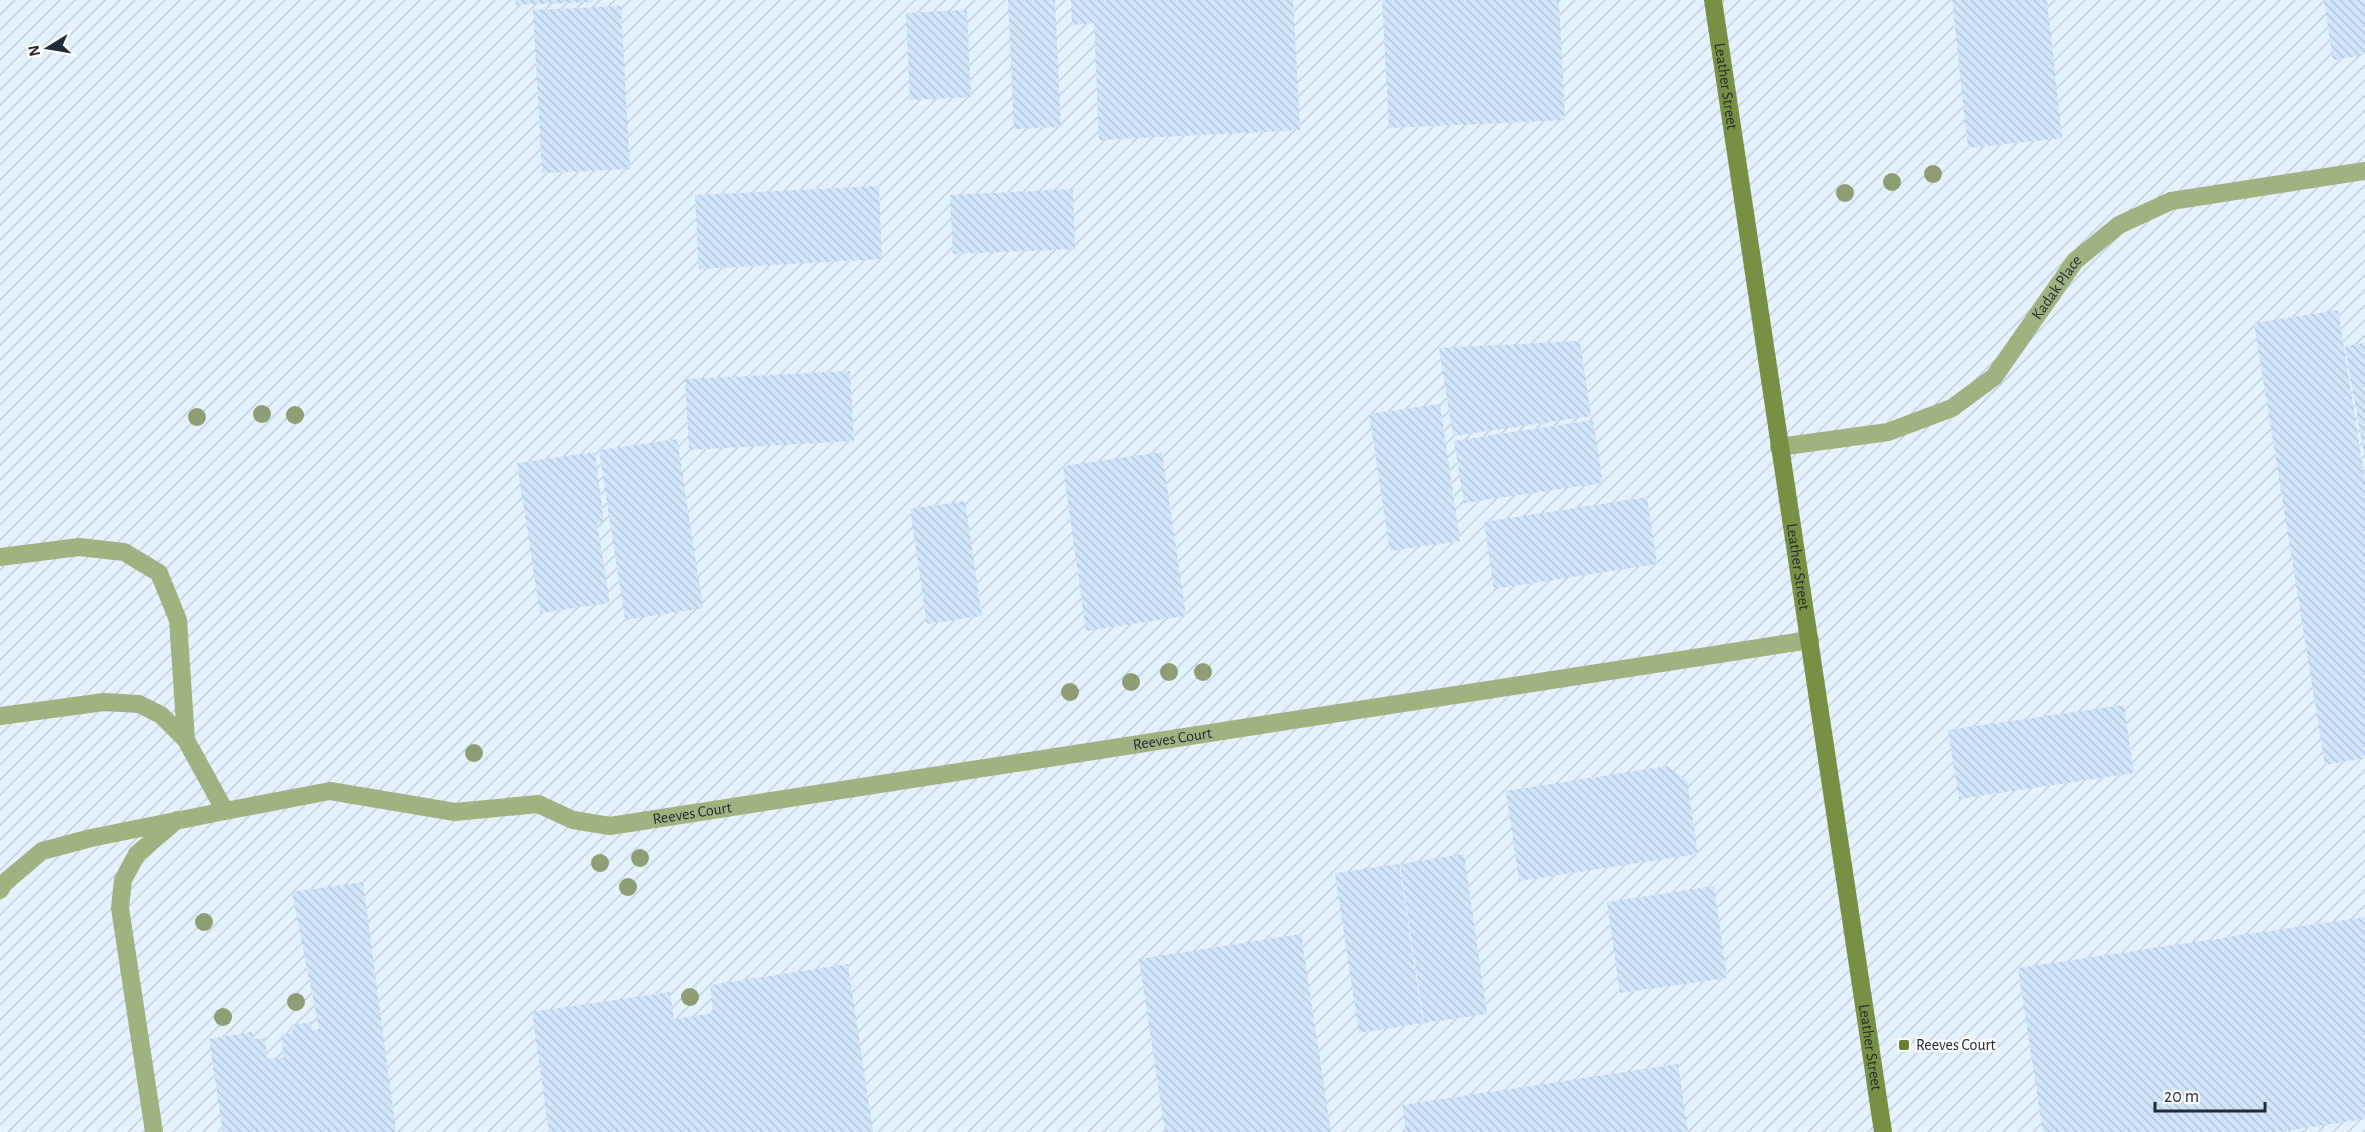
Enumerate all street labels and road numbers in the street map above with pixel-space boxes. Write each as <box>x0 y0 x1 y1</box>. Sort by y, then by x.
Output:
street label: Leather Street <box>1712 42 1740 131</box>
street label: Kadak Place <box>2029 251 2084 323</box>
street label: Leather Street <box>1784 522 1813 611</box>
street label: Reeves Court <box>1132 725 1213 753</box>
street label: Reeves Court <box>651 799 733 827</box>
street label: Leather Street <box>1856 1003 1885 1092</box>

